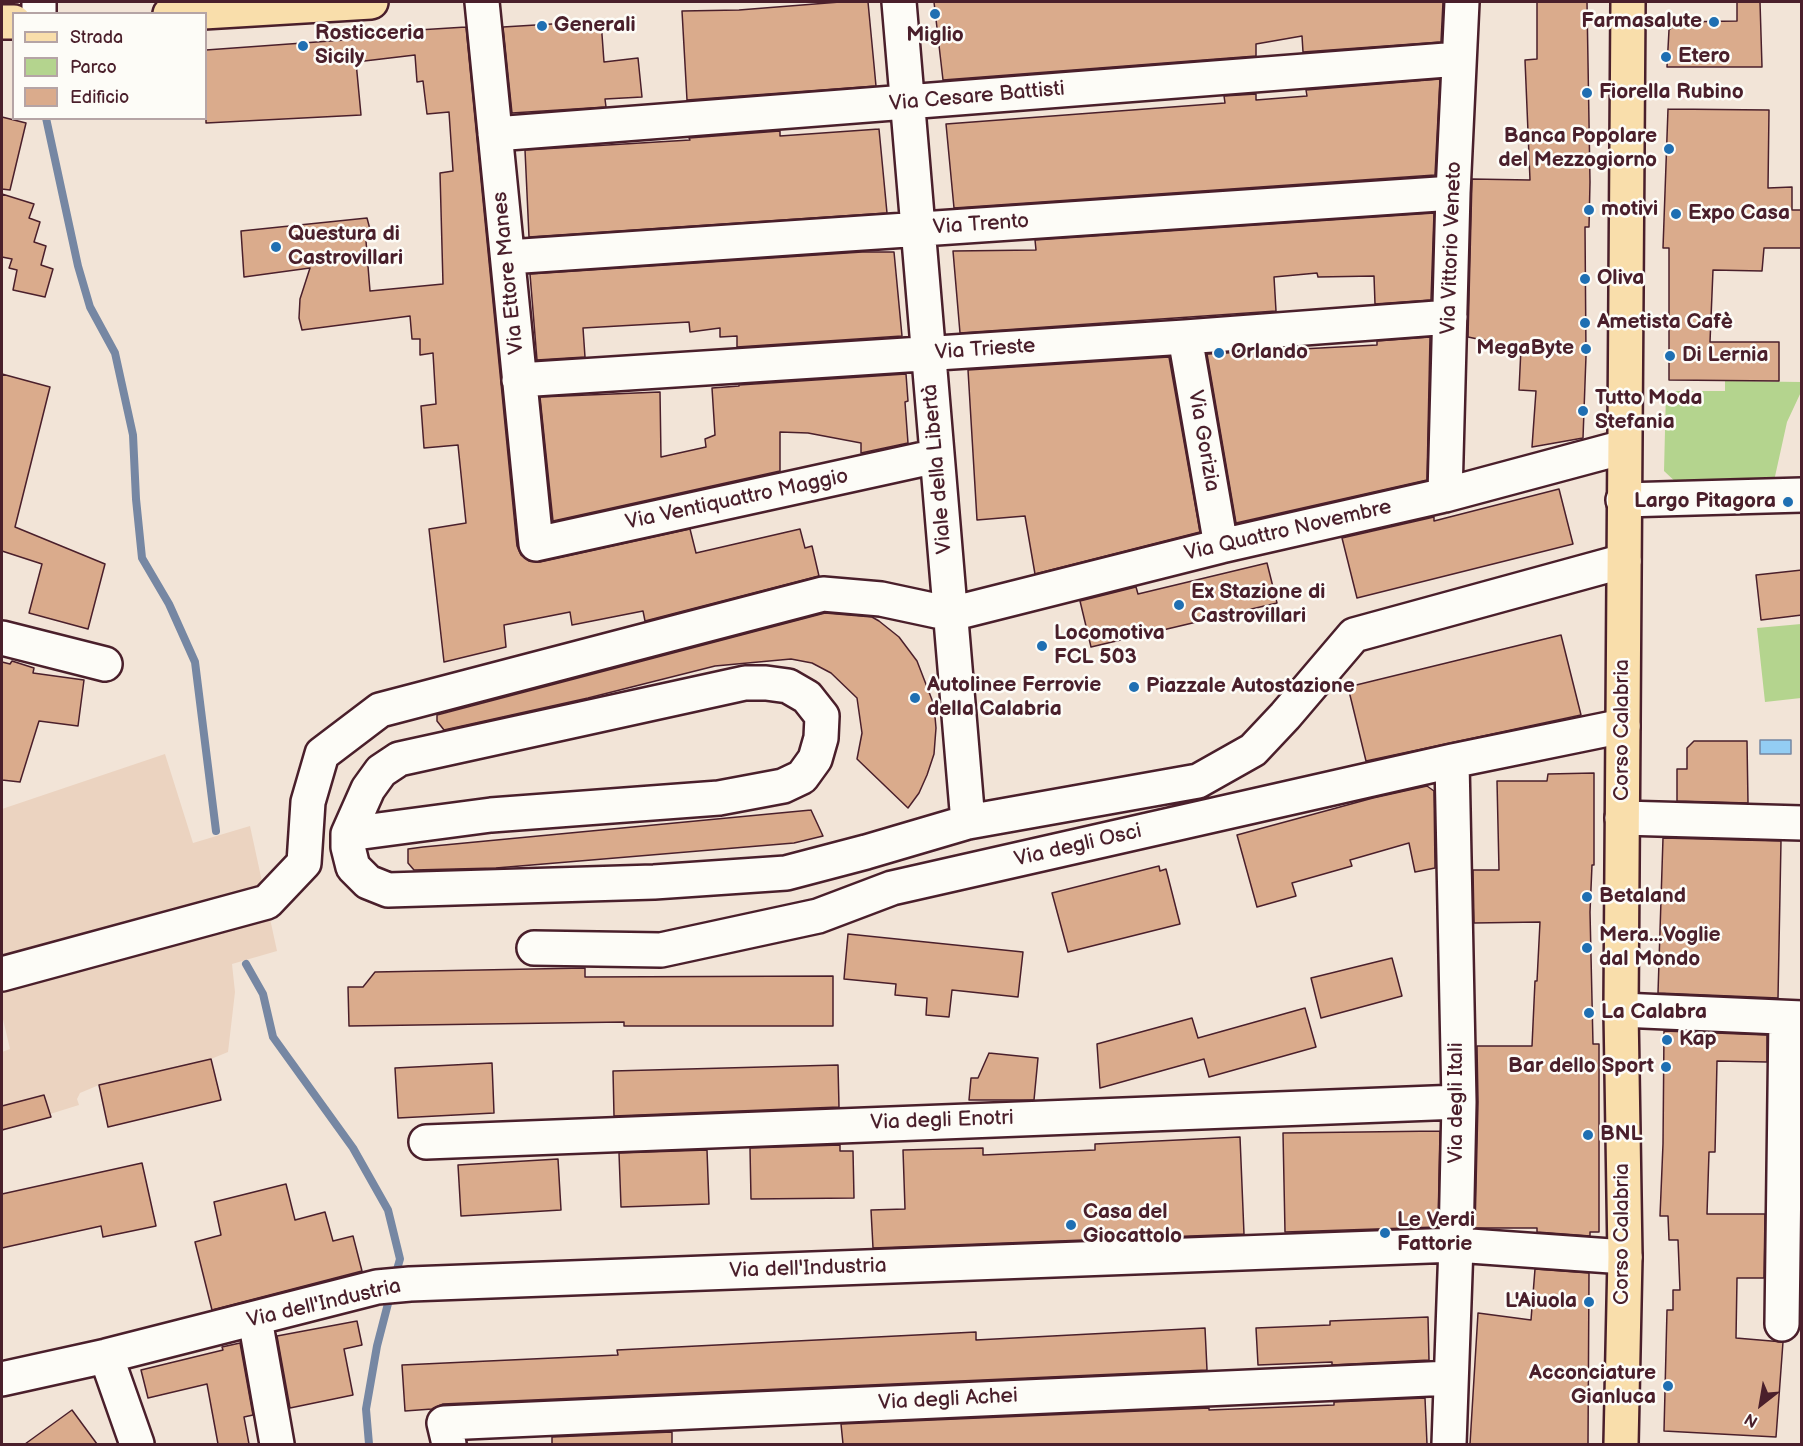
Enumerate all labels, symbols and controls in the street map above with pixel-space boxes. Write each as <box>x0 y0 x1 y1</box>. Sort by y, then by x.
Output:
marker: Miglio <box>928 7 942 21</box>
place label: Farmasalute <box>1581 9 1702 35</box>
legend <box>12 12 207 120</box>
place label: Generali <box>554 13 636 39</box>
marker: Farmasalute <box>1707 15 1721 29</box>
marker: Generali <box>535 19 549 33</box>
place label: Rosticceria Sicily <box>315 21 424 71</box>
place label: Miglio <box>906 23 964 49</box>
text: Strada <box>70 27 123 48</box>
marker: Rosticceria Sicily <box>296 39 310 53</box>
place label: Etero <box>1678 44 1730 70</box>
marker: Etero <box>1659 50 1673 64</box>
text: Parco <box>70 57 117 78</box>
street label: Via Cesare Battisti <box>888 77 1066 117</box>
place label: Fiorella Rubino <box>1599 80 1744 106</box>
marker: Fiorella Rubino <box>1580 86 1594 100</box>
text: Edificio <box>70 87 129 108</box>
place label: Banca Popolare del Mezzogiorno <box>1498 124 1657 174</box>
marker: Banca Popolare del Mezzogiorno <box>1662 142 1676 156</box>
street label: Via Vittorio Veneto <box>1436 161 1468 335</box>
street label: Via Ettore Manes <box>488 190 530 356</box>
place label: motivi <box>1601 197 1658 223</box>
place label: Expo Casa <box>1688 201 1790 227</box>
marker: motivi <box>1582 203 1596 217</box>
marker: Expo Casa <box>1669 207 1683 221</box>
street label: Via Trento <box>932 209 1030 241</box>
place label: Questura di Castrovillari <box>288 222 403 272</box>
marker: Questura di Castrovillari <box>269 240 283 254</box>
place label: Oliva <box>1597 266 1644 292</box>
marker: Oliva <box>1578 272 1592 286</box>
place label: Ametista Cafè <box>1597 310 1733 336</box>
marker: Ametista Cafè <box>1578 316 1592 330</box>
street label: Via Trieste <box>934 334 1036 366</box>
place label: MegaByte <box>1476 336 1574 362</box>
place label: Orlando <box>1231 340 1308 366</box>
marker: MegaByte <box>1579 342 1593 356</box>
place label: Di Lernia <box>1682 343 1769 369</box>
marker: Orlando <box>1212 346 1226 360</box>
marker: Di Lernia <box>1663 349 1677 363</box>
street label: Viale della Libertà <box>918 383 958 555</box>
place label: Tutto Moda Stefania <box>1595 386 1702 436</box>
street label: Via Gorizia <box>1182 388 1224 494</box>
marker: Tutto Moda Stefania <box>1576 404 1590 418</box>
street label: Via Ventiquattro Maggio <box>623 464 851 536</box>
place label: Largo Pitagora <box>1634 489 1776 515</box>
street label: Via Quattro Novembre <box>1182 495 1394 567</box>
marker: Largo Pitagora <box>1781 495 1795 509</box>
place label: Ex Stazione di Castrovillari <box>1191 580 1325 630</box>
marker: Ex Stazione di Castrovillari <box>1172 598 1186 612</box>
place label: Locomotiva FCL 503 <box>1054 621 1165 671</box>
marker: Locomotiva FCL 503 <box>1035 639 1049 653</box>
street label: Corso Calabria <box>1610 659 1636 801</box>
place label: Autolinee Ferrovie della Calabria <box>927 673 1101 723</box>
place label: Piazzale Autostazione <box>1146 674 1355 700</box>
marker: Piazzale Autostazione <box>1127 680 1141 694</box>
marker: Autolinee Ferrovie della Calabria <box>908 691 922 705</box>
street label: Via degli Osci <box>1012 819 1144 873</box>
place label: Betaland <box>1599 884 1686 910</box>
marker: Betaland <box>1580 890 1594 904</box>
place label: Mera...Voglie dal Mondo <box>1599 923 1721 973</box>
marker: Mera...Voglie dal Mondo <box>1580 941 1594 955</box>
place label: La Calabra <box>1601 1000 1707 1026</box>
marker: La Calabra <box>1582 1006 1596 1020</box>
place label: Kap <box>1679 1027 1717 1053</box>
marker: Kap <box>1660 1033 1674 1047</box>
street label: Via degli Itali <box>1444 1042 1470 1164</box>
place label: Bar dello Sport <box>1508 1054 1654 1080</box>
marker: Bar dello Sport <box>1659 1060 1673 1074</box>
street label: Via degli Enotri <box>870 1106 1014 1136</box>
place label: BNL <box>1600 1122 1643 1148</box>
marker: BNL <box>1581 1128 1595 1142</box>
street label: Corso Calabria <box>1610 1163 1636 1305</box>
place label: Casa del Giocattolo <box>1083 1200 1182 1250</box>
place label: Le Verdi Fattorie <box>1397 1208 1475 1258</box>
marker: Casa del Giocattolo <box>1064 1218 1078 1232</box>
marker: Le Verdi Fattorie <box>1378 1226 1392 1240</box>
street label: Via dell'Industria <box>729 1254 887 1284</box>
street label: Via dell'Industria <box>245 1274 403 1334</box>
place label: L'Aiuola <box>1505 1289 1577 1315</box>
marker: L'Aiuola <box>1582 1295 1596 1309</box>
place label: Acconciature Gianluca <box>1529 1361 1656 1411</box>
north arrow <box>1731 1374 1791 1434</box>
marker: Acconciature Gianluca <box>1661 1379 1675 1393</box>
street label: Via degli Achei <box>877 1384 1019 1416</box>
text: N <box>1741 1409 1762 1431</box>

